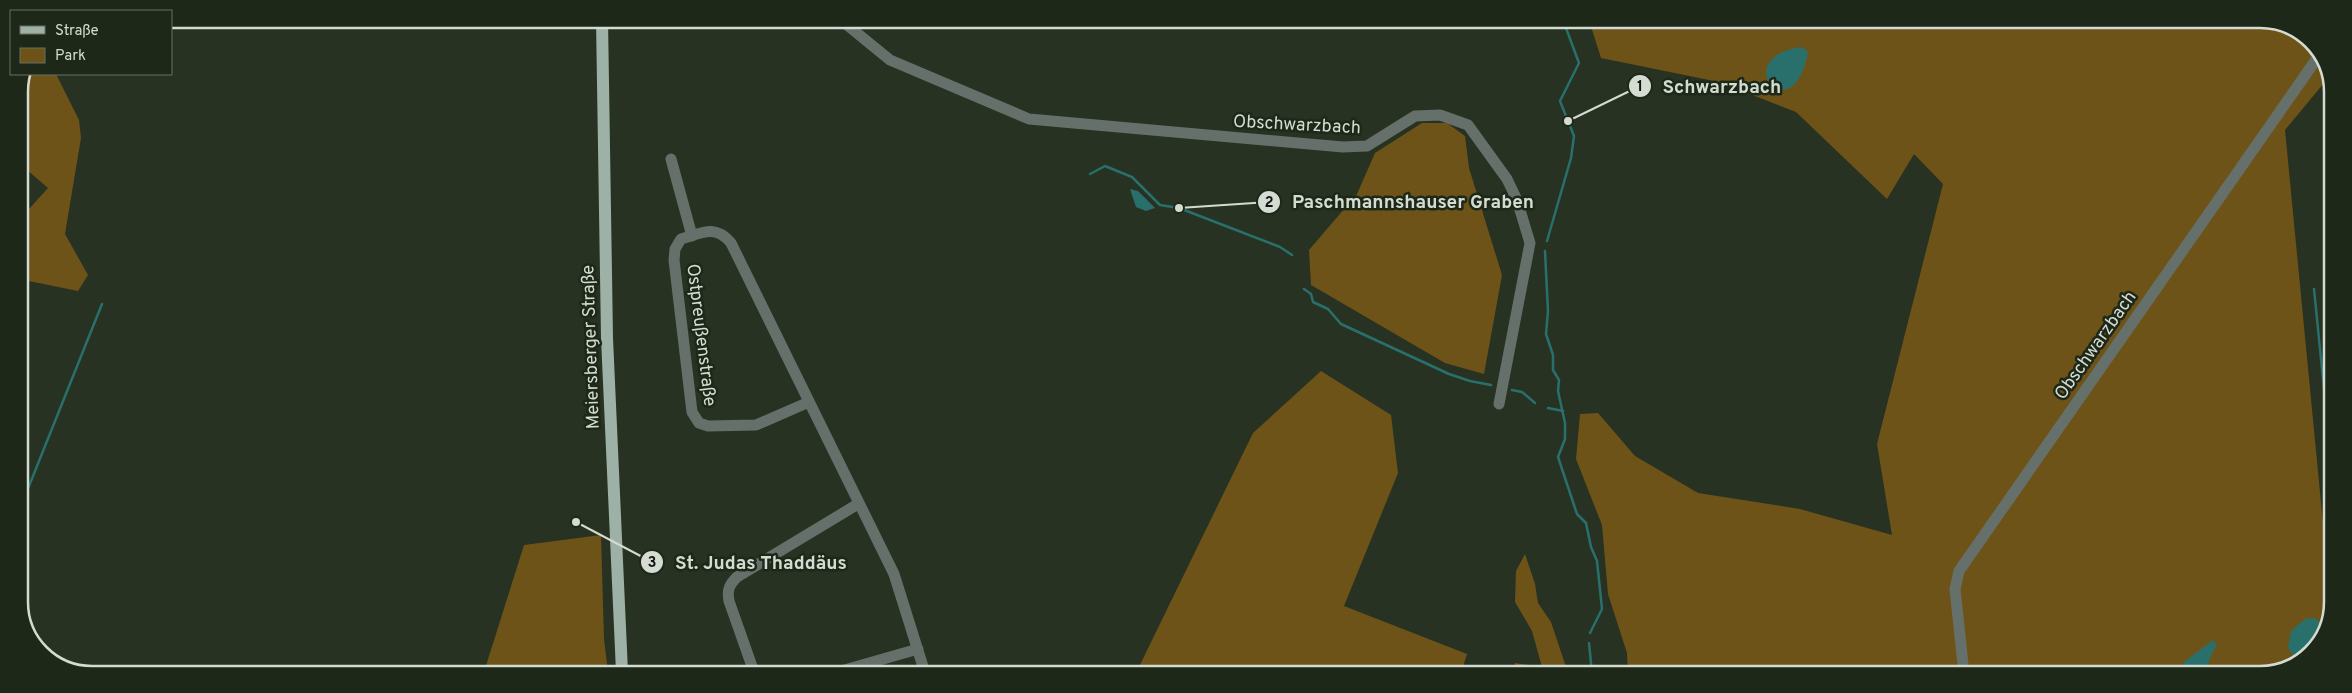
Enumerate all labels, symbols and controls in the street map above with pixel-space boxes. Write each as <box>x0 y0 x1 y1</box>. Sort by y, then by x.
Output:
legend <box>10 10 172 75</box>
text: Straße <box>55 22 99 41</box>
text: Park <box>55 47 86 66</box>
callout: Schwarzbach <box>1628 69 1792 103</box>
text: Schwarzbach <box>1663 76 1781 100</box>
text: 1 <box>1637 78 1643 97</box>
street label: Obschwarzbach <box>1232 111 1361 140</box>
callout: Paschmannshauser Graben <box>1257 185 1544 219</box>
text: Paschmannshauser Graben <box>1292 191 1534 215</box>
text: 2 <box>1264 194 1274 213</box>
street label: Ostpreußenstraße <box>680 263 721 408</box>
street label: Meiersberger Straße <box>577 264 606 429</box>
street label: Obschwarzbach <box>2050 287 2142 405</box>
callout: St. Judas Thaddäus <box>640 545 857 579</box>
text: St. Judas Thaddäus <box>675 552 847 576</box>
text: 3 <box>648 554 657 573</box>

